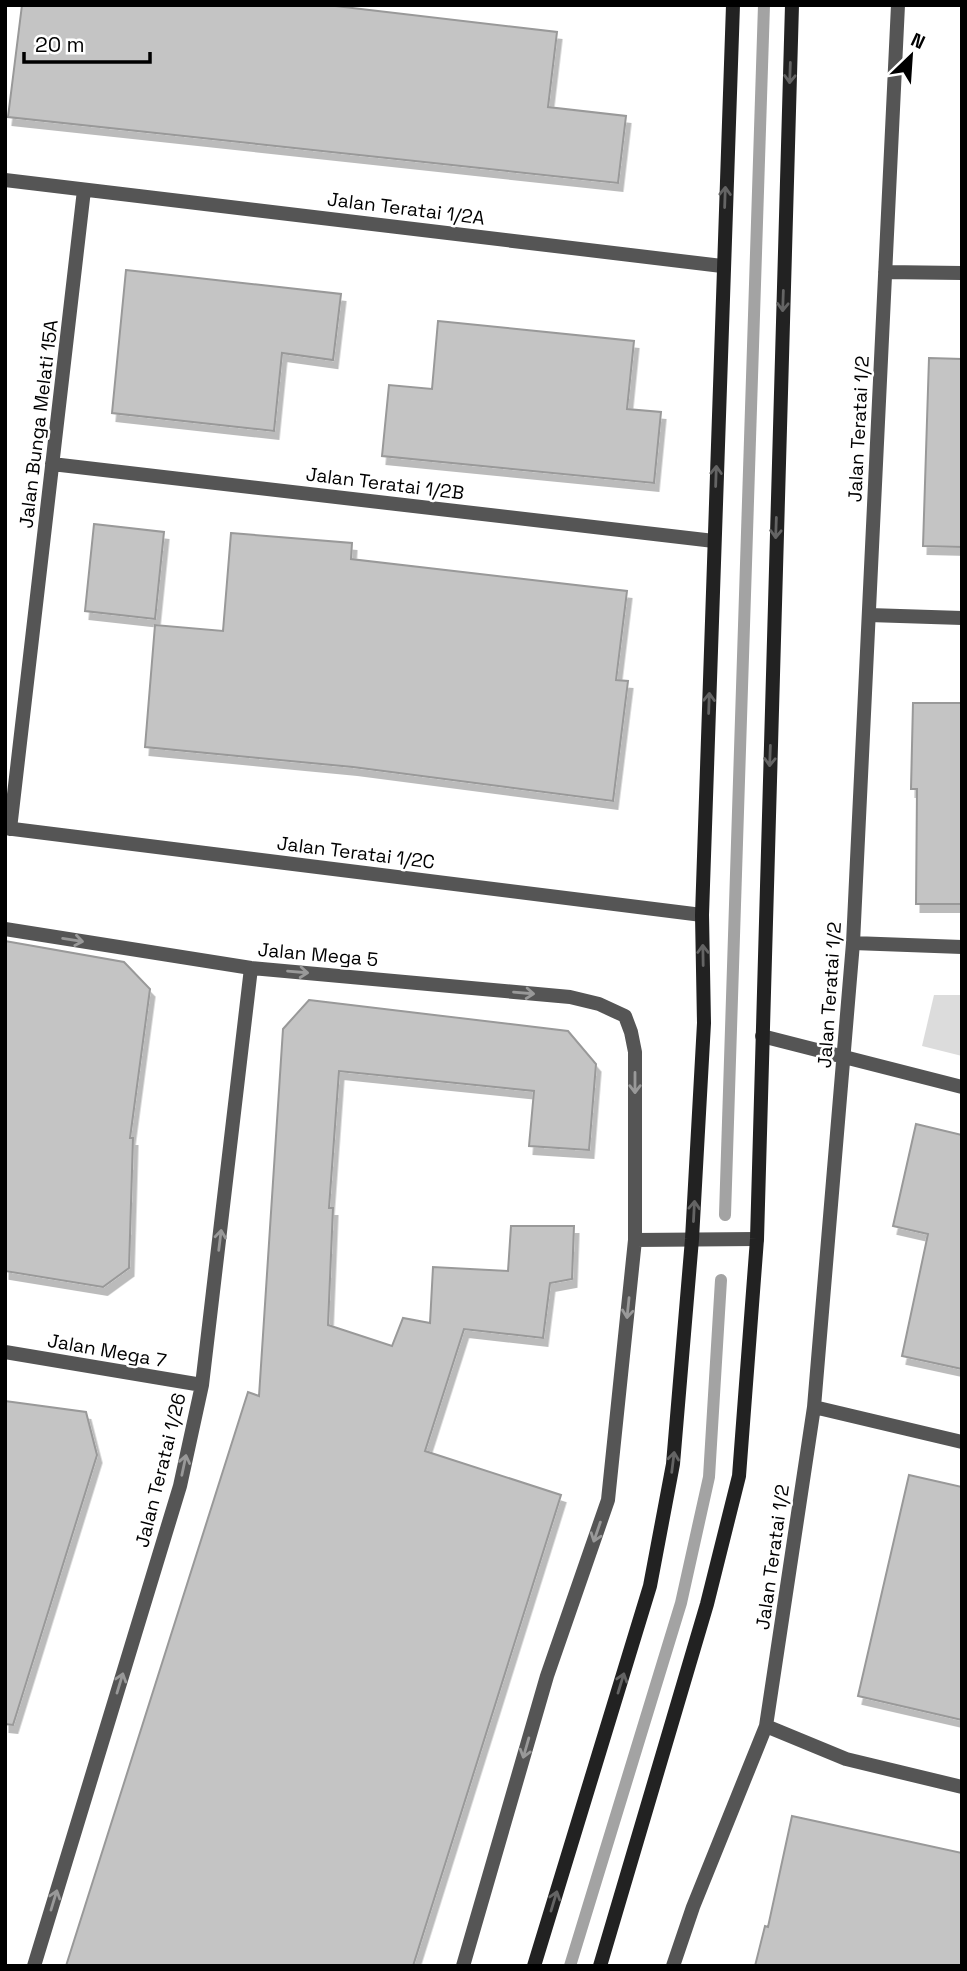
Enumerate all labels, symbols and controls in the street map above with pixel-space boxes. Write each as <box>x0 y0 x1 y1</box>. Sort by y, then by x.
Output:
scale bar <box>24 21 150 65</box>
north arrow <box>876 21 946 91</box>
text: N <box>907 27 929 55</box>
text: 20 m <box>35 31 85 58</box>
one-way arrow <box>783 62 796 85</box>
street label: Jalan Teratai 1/2A <box>326 186 486 231</box>
one-way arrow <box>719 186 732 209</box>
one-way arrow <box>776 289 790 312</box>
street label: Jalan Bunga Melati 15A <box>13 318 64 530</box>
street label: Jalan Teratai 1/2 <box>842 355 875 503</box>
street label: Jalan Teratai 1/2B <box>304 461 465 506</box>
one-way arrow <box>709 465 723 488</box>
one-way arrow <box>770 517 783 540</box>
one-way arrow <box>702 692 715 715</box>
one-way arrow <box>763 744 776 767</box>
street label: Jalan Teratai 1/2C <box>276 830 436 875</box>
street label: Jalan Teratai 1/2 <box>812 921 847 1069</box>
one-way arrow <box>61 934 84 947</box>
street label: Jalan Mega 5 <box>257 937 379 972</box>
one-way arrow <box>696 944 709 967</box>
one-way arrow <box>286 966 309 979</box>
one-way arrow <box>513 987 535 1000</box>
one-way arrow <box>628 1071 642 1094</box>
one-way arrow <box>687 1200 700 1223</box>
one-way arrow <box>213 1229 226 1252</box>
one-way arrow <box>621 1296 634 1319</box>
street label: Jalan Mega 7 <box>46 1328 169 1373</box>
street label: Jalan Teratai 1/26 <box>129 1390 192 1550</box>
one-way arrow <box>666 1451 679 1474</box>
one-way arrow <box>178 1454 192 1477</box>
street label: Jalan Teratai 1/2 <box>750 1483 795 1631</box>
one-way arrow <box>590 1521 602 1543</box>
one-way arrow <box>114 1672 127 1694</box>
one-way arrow <box>615 1672 628 1694</box>
one-way arrow <box>519 1737 532 1759</box>
one-way arrow <box>48 1890 61 1912</box>
one-way arrow <box>549 1890 562 1912</box>

